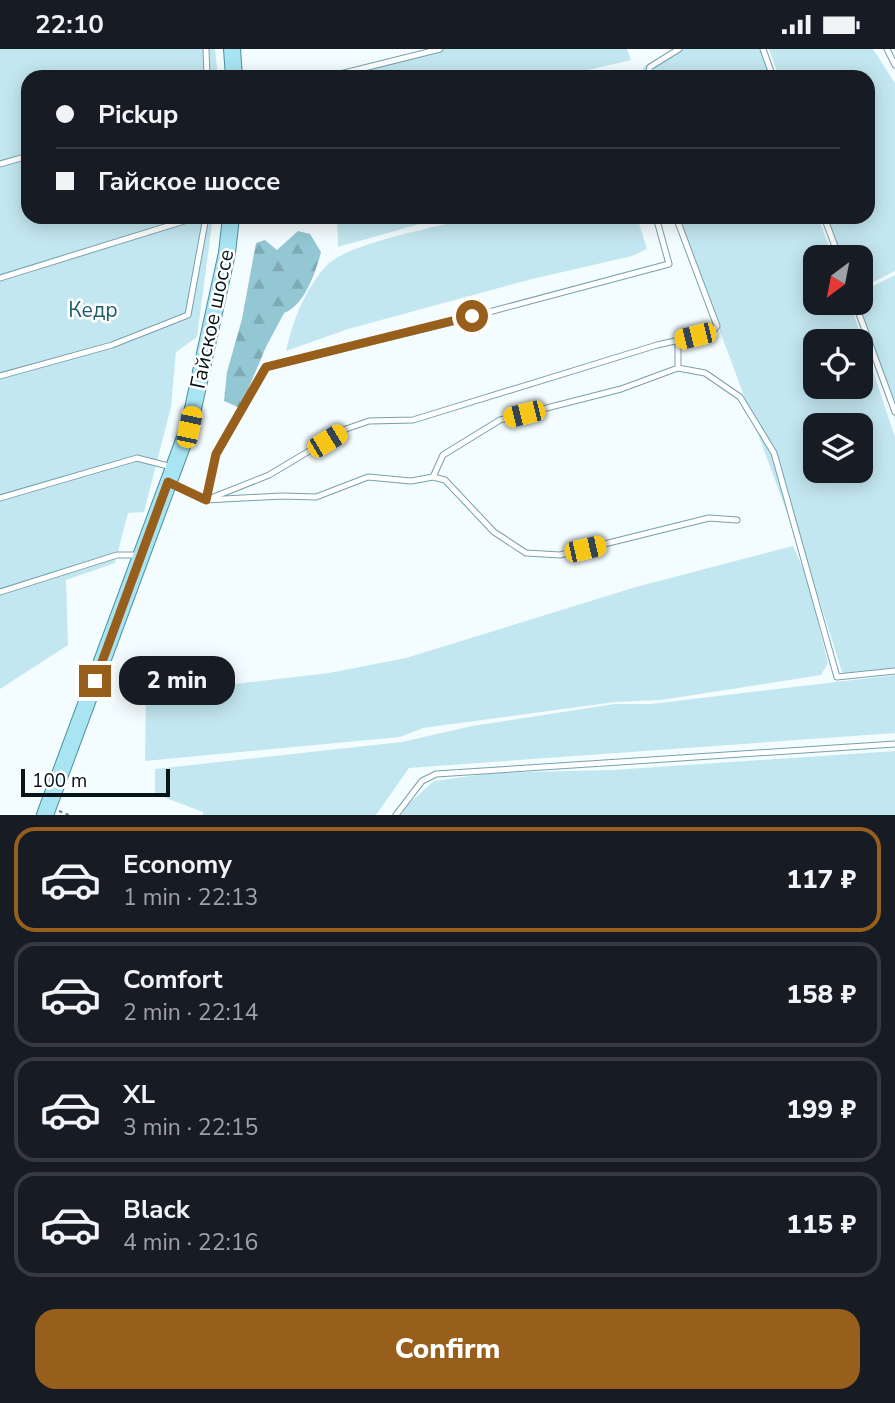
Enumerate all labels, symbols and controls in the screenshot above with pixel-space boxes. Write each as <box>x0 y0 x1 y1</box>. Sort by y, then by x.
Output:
text: 22:10 <box>35 7 104 42</box>
text: Pickup <box>98 97 178 132</box>
text: Гайское шоссе <box>98 164 280 199</box>
north arrow <box>803 245 873 315</box>
map controls <box>803 245 873 483</box>
street label: Гайское шоссе <box>184 247 240 391</box>
park label: Кедр <box>68 296 118 324</box>
route start <box>456 300 488 332</box>
car <box>673 321 718 351</box>
button: locate <box>803 329 873 399</box>
car <box>502 399 547 429</box>
car <box>175 404 204 450</box>
button: layers <box>803 413 873 483</box>
car <box>304 421 351 461</box>
car <box>563 534 608 564</box>
callout: 2 min <box>119 657 235 705</box>
route end <box>79 665 111 697</box>
text: 2 min <box>147 665 207 696</box>
scale bar <box>21 766 170 798</box>
text: 100 m <box>32 768 87 794</box>
text: Economy <box>123 847 232 882</box>
icon: car <box>39 848 102 911</box>
text: 117 ₽ <box>786 862 856 897</box>
text: 1 min · 22:13 <box>123 882 258 913</box>
text: Comfort <box>123 962 223 997</box>
icon: car <box>39 963 102 1026</box>
text: 158 ₽ <box>786 977 856 1012</box>
text: 2 min · 22:14 <box>123 997 258 1028</box>
text: XL <box>123 1077 155 1112</box>
icon: car <box>39 1078 102 1141</box>
text: 199 ₽ <box>786 1092 856 1127</box>
text: 3 min · 22:15 <box>123 1112 258 1143</box>
text: Black <box>123 1192 190 1227</box>
icon: car <box>39 1193 102 1256</box>
text: 115 ₽ <box>786 1207 856 1242</box>
text: 4 min · 22:16 <box>123 1227 258 1258</box>
button: Confirm <box>35 1309 860 1389</box>

